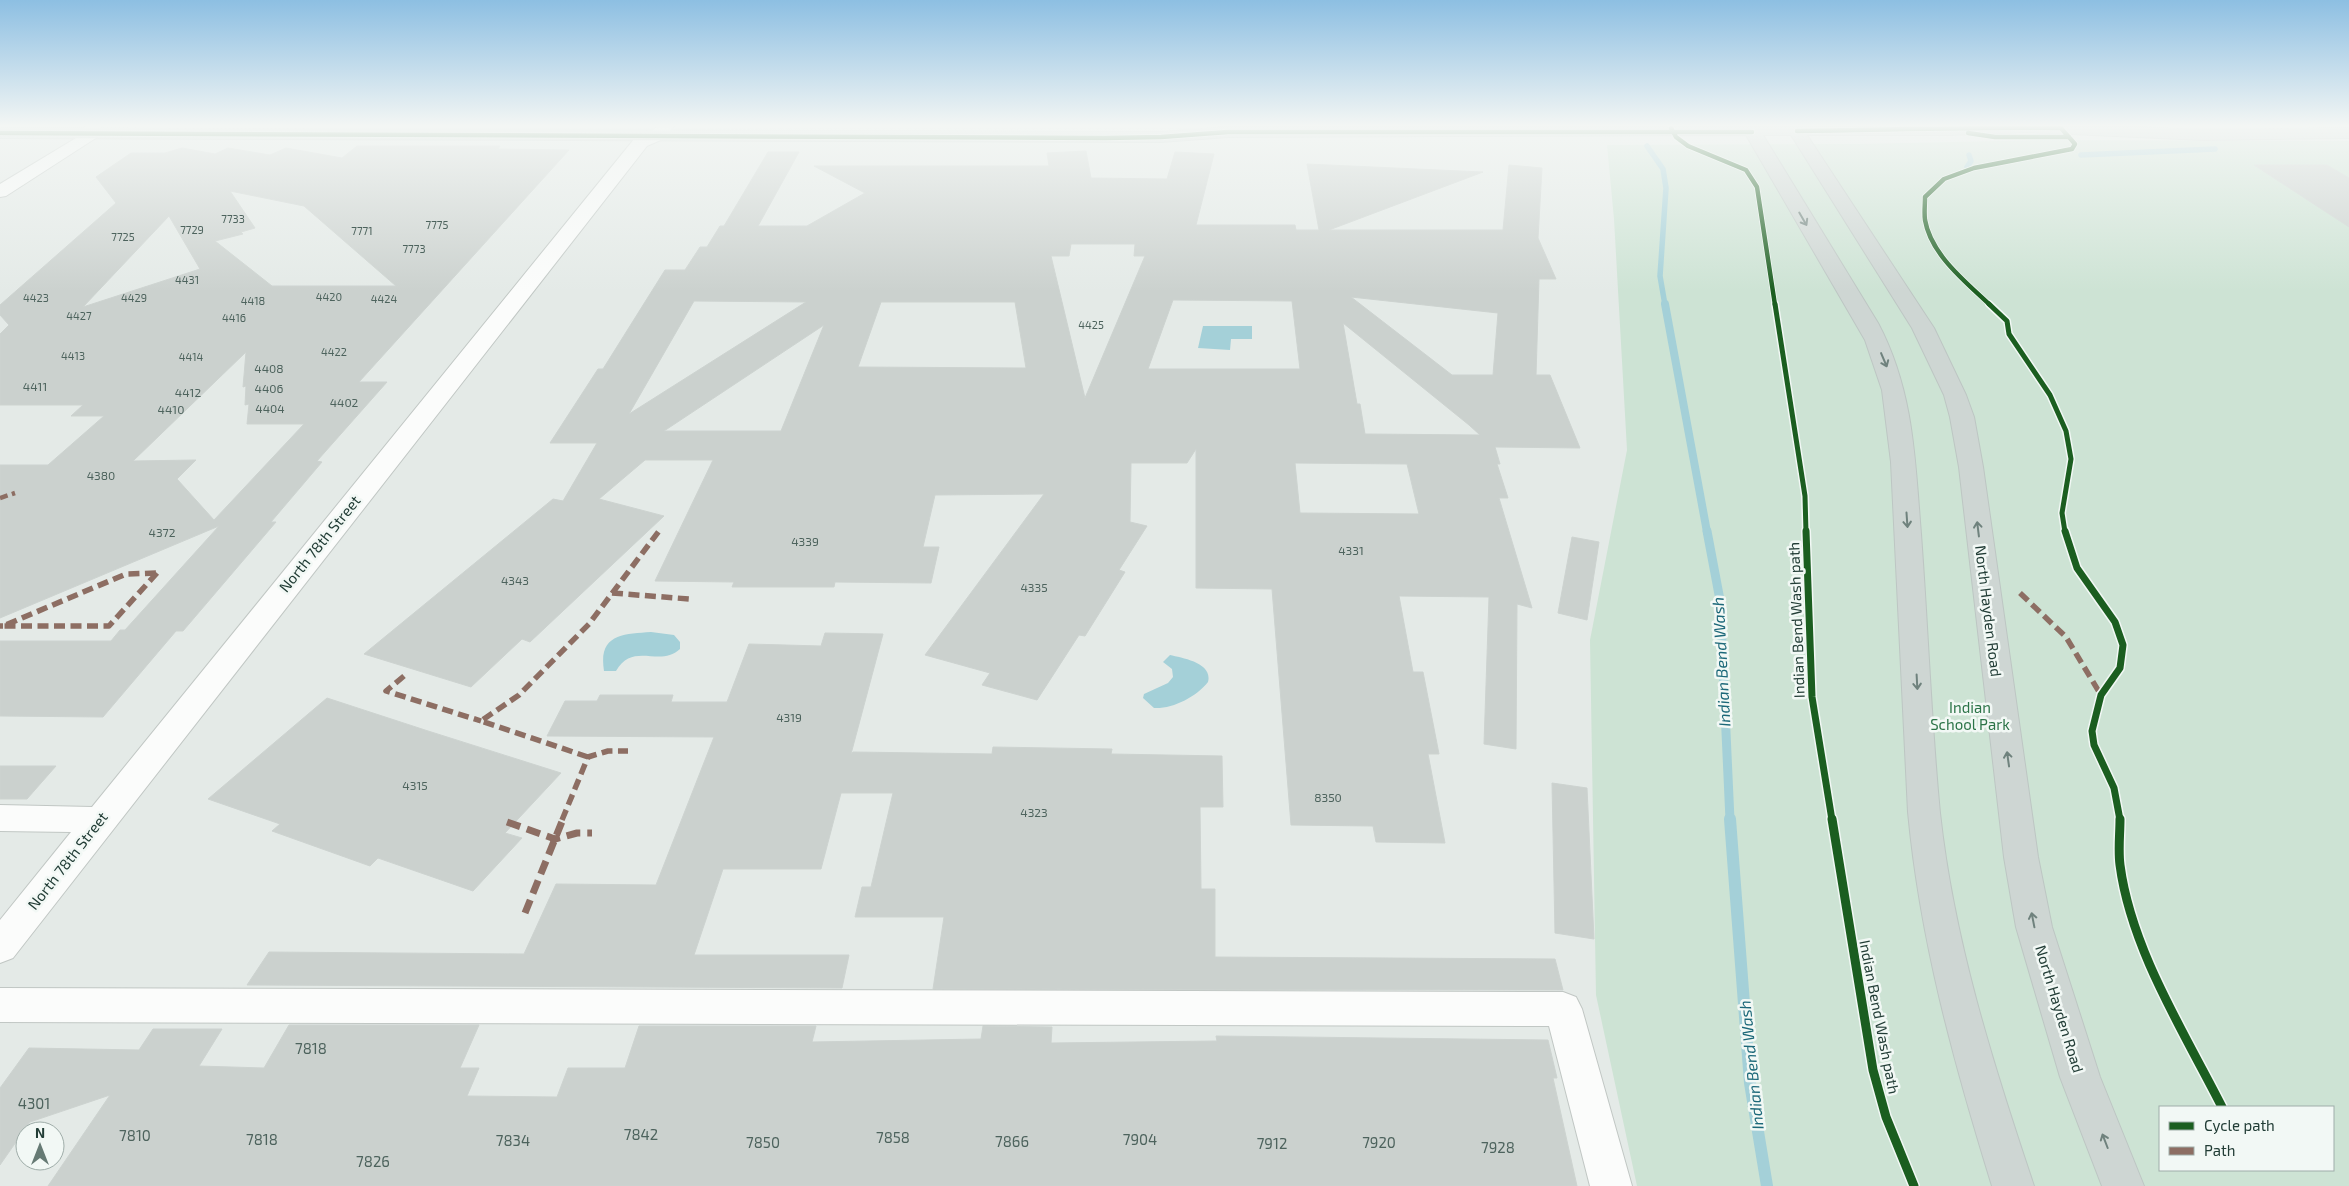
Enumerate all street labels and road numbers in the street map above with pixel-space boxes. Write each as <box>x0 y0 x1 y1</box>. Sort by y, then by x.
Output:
street label: North 78th Street <box>275 491 364 595</box>
street label: Indian Bend Wash path <box>1784 542 1808 699</box>
street label: North Hayden Road <box>1972 544 2006 678</box>
street label: North 78th Street <box>23 808 111 913</box>
street label: Indian Bend Wash path <box>1856 938 1904 1095</box>
street label: North Hayden Road <box>2032 943 2088 1075</box>

